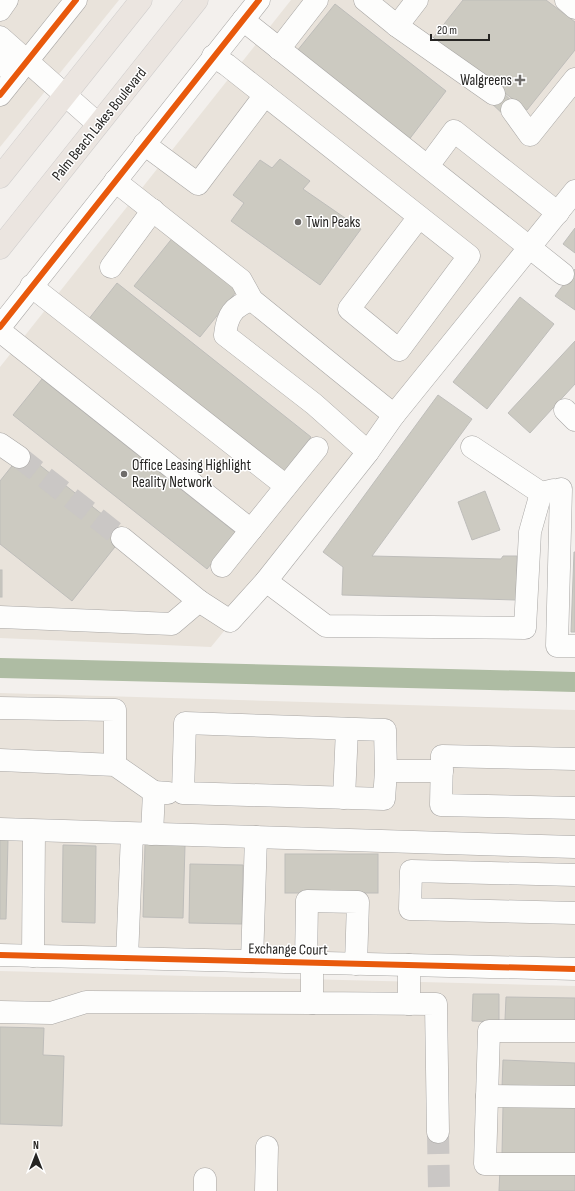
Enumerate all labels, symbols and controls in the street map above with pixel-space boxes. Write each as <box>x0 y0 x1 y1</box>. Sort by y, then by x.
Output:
scale bar <box>431 16 489 42</box>
text: 20 m <box>437 23 457 38</box>
street label: Palm Beach Lakes Boulevard <box>48 64 151 185</box>
place label: Walgreens <box>460 71 512 90</box>
marker: Walgreens <box>515 75 525 85</box>
place label: Twin Peaks <box>306 213 360 232</box>
marker: Twin Peaks <box>293 217 303 227</box>
place label: Office Leasing Highlight Reality Network <box>132 456 252 492</box>
marker: Office Leasing Highlight Reality Network <box>119 469 129 479</box>
street label: Exchange Court <box>248 939 328 960</box>
north arrow <box>16 1135 56 1175</box>
text: N <box>33 1139 39 1152</box>

